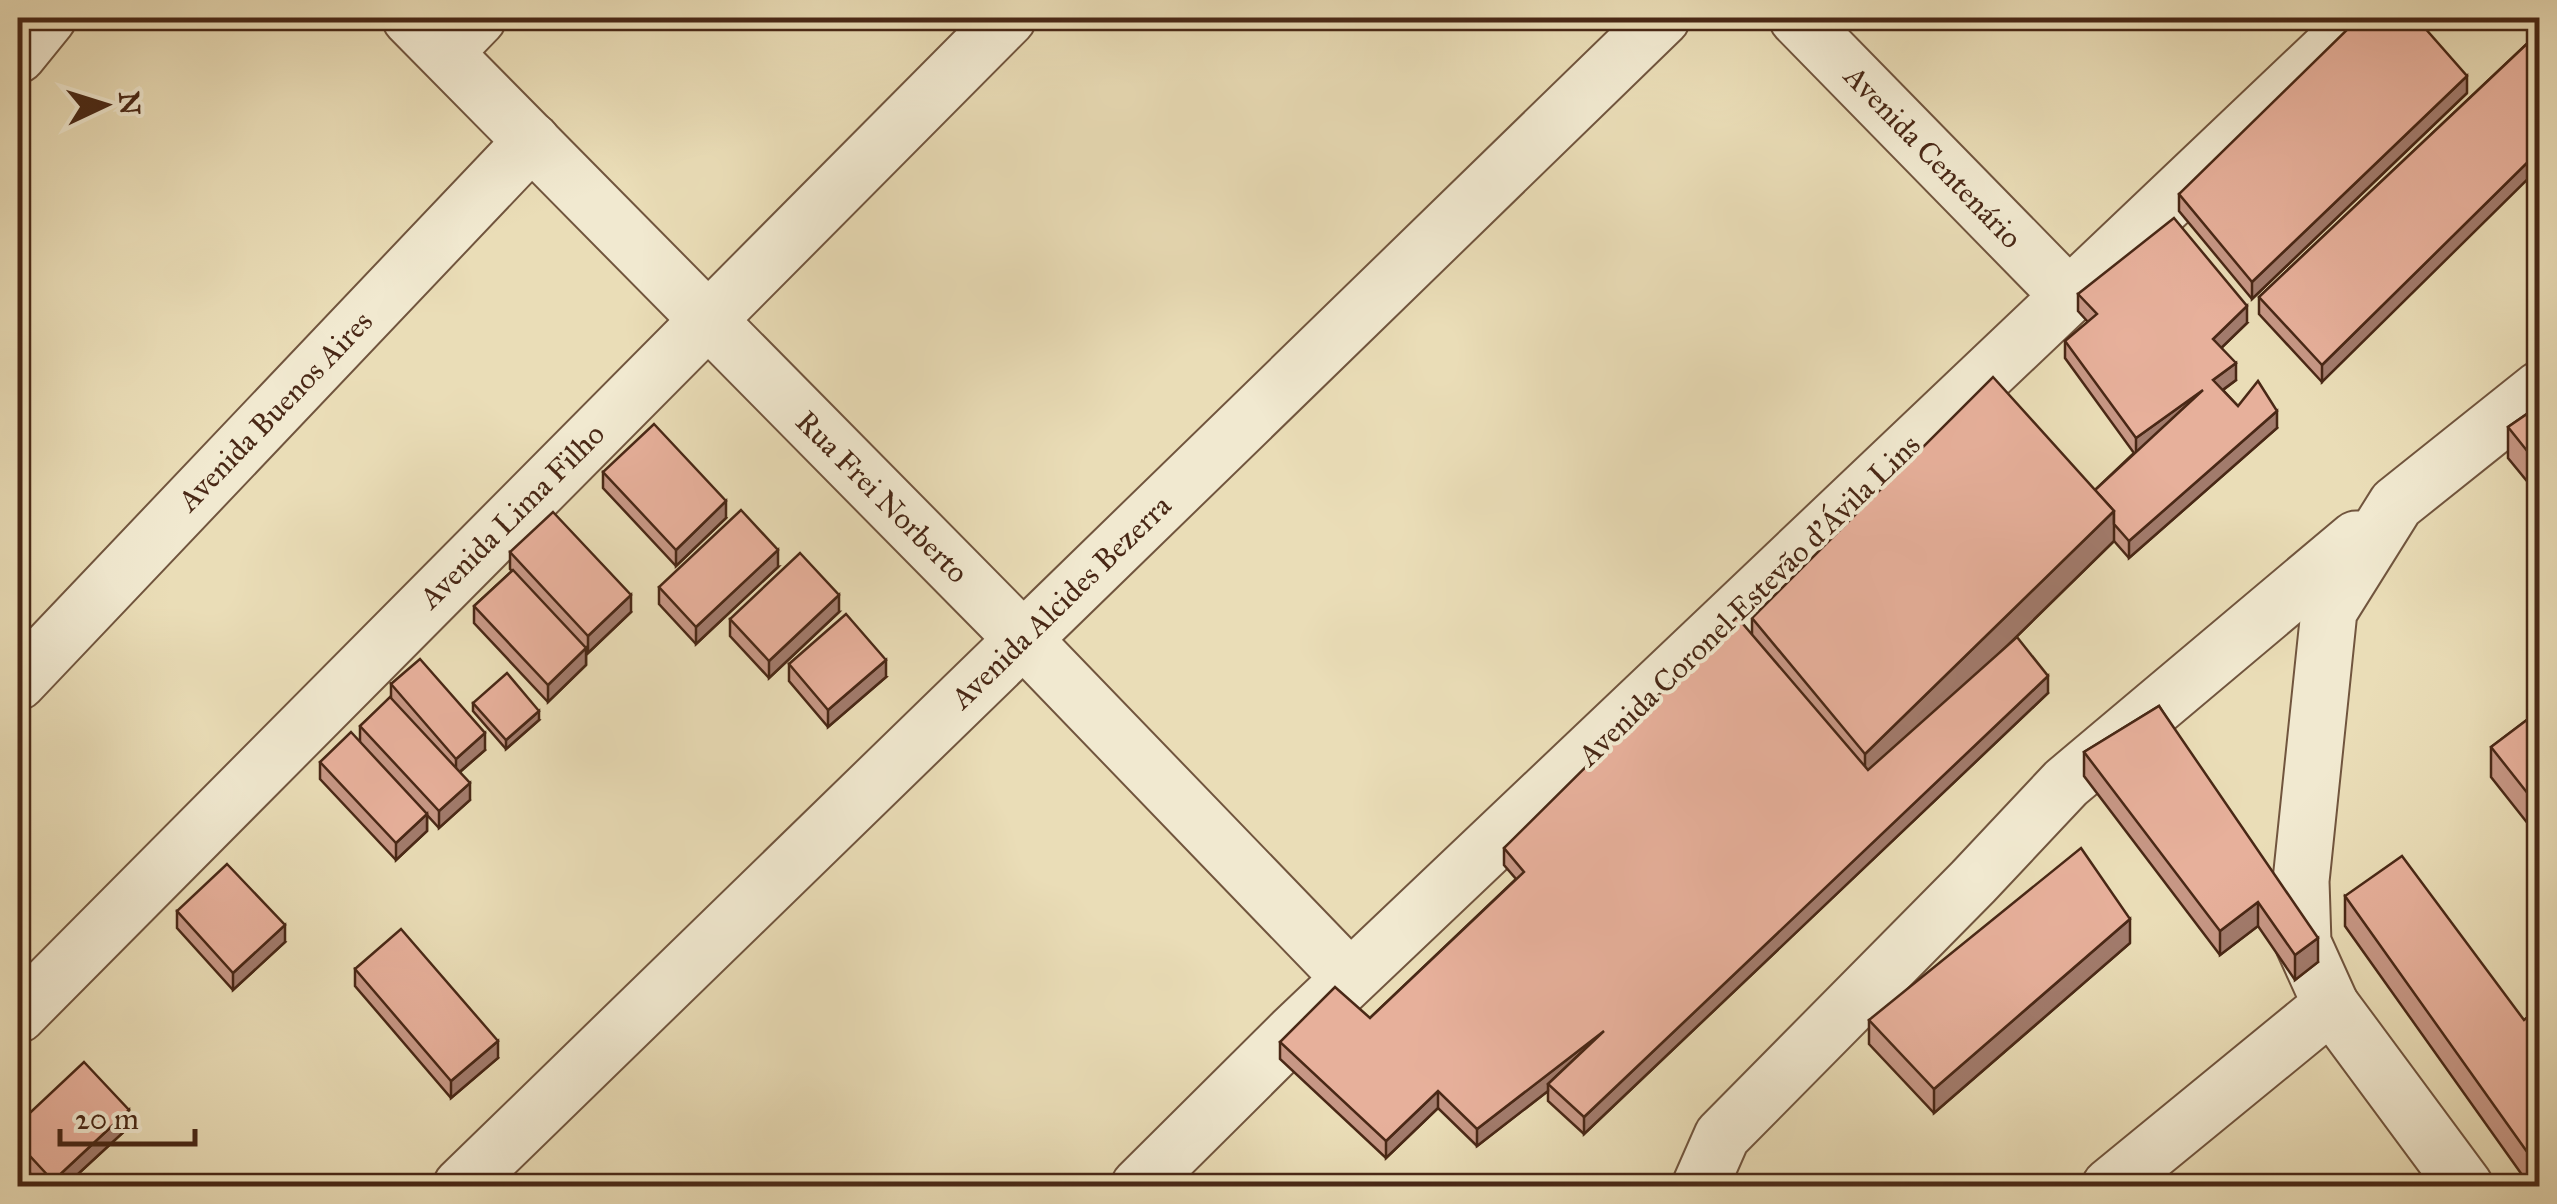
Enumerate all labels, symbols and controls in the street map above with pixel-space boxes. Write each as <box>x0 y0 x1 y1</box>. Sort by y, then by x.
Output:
north arrow <box>55 55 155 155</box>
street label: Avenida Centenário <box>1835 57 2029 256</box>
text: N <box>111 90 148 117</box>
street label: Avenida Buenos Aires <box>169 303 380 520</box>
street label: Rua Frei Norberto <box>788 403 976 591</box>
street label: Avenida Lima Filho <box>411 416 612 617</box>
street label: Avenida Coronel Estevão d'Ávila Lins <box>1568 426 1928 775</box>
street label: Avenida Alcides Bezerra <box>942 487 1179 718</box>
scale bar <box>60 1084 195 1146</box>
text: 20 m <box>75 1101 139 1137</box>

